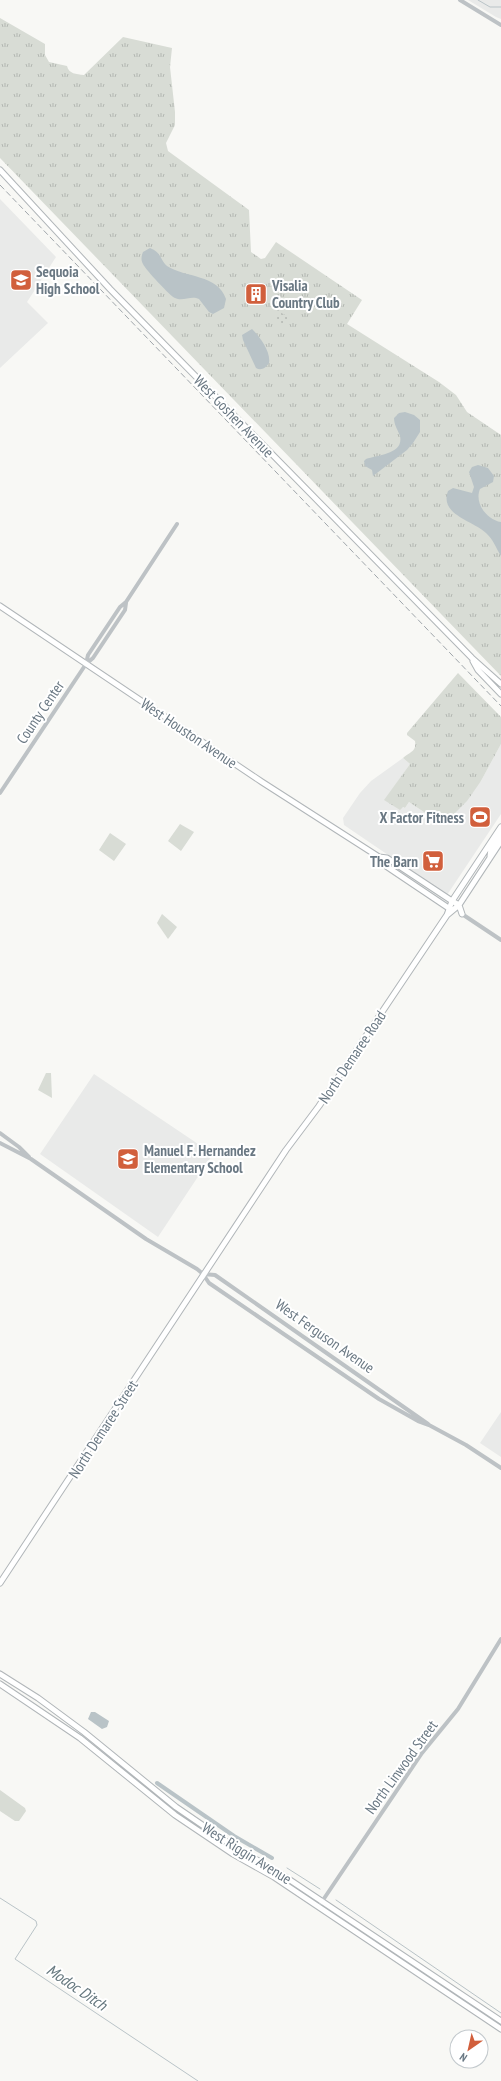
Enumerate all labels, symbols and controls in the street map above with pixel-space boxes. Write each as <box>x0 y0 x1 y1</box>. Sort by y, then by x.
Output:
place label: Sequoia High School <box>36 262 100 298</box>
school or university icon: Sequoia High School <box>8 267 34 293</box>
place label: Visalia Country Club <box>271 276 340 312</box>
building icon: Visalia Country Club <box>243 281 269 307</box>
street label: West Goshen Avenue <box>190 371 278 461</box>
street label: County Center <box>12 676 68 747</box>
street label: West Houston Avenue <box>137 694 241 772</box>
sports icon: X Factor Fitness <box>467 804 493 830</box>
place label: X Factor Fitness <box>379 808 464 827</box>
supermarket icon: The Barn <box>420 848 446 874</box>
place label: The Barn <box>370 852 418 871</box>
street label: North Demaree Road <box>314 1007 390 1107</box>
place label: Manuel F. Hernandez Elementary School <box>144 1141 256 1177</box>
school or university icon: Manuel F. Hernandez Elementary School <box>115 1146 141 1172</box>
street label: West Ferguson Avenue <box>272 1295 378 1377</box>
street label: North Demaree Street <box>64 1376 142 1482</box>
street label: North Linwood Street <box>361 1716 441 1818</box>
street label: West Riggin Avenue <box>199 1818 295 1888</box>
water label: Modoc Ditch <box>43 1960 112 2015</box>
north arrow <box>449 2029 489 2069</box>
text: N <box>457 2050 470 2065</box>

